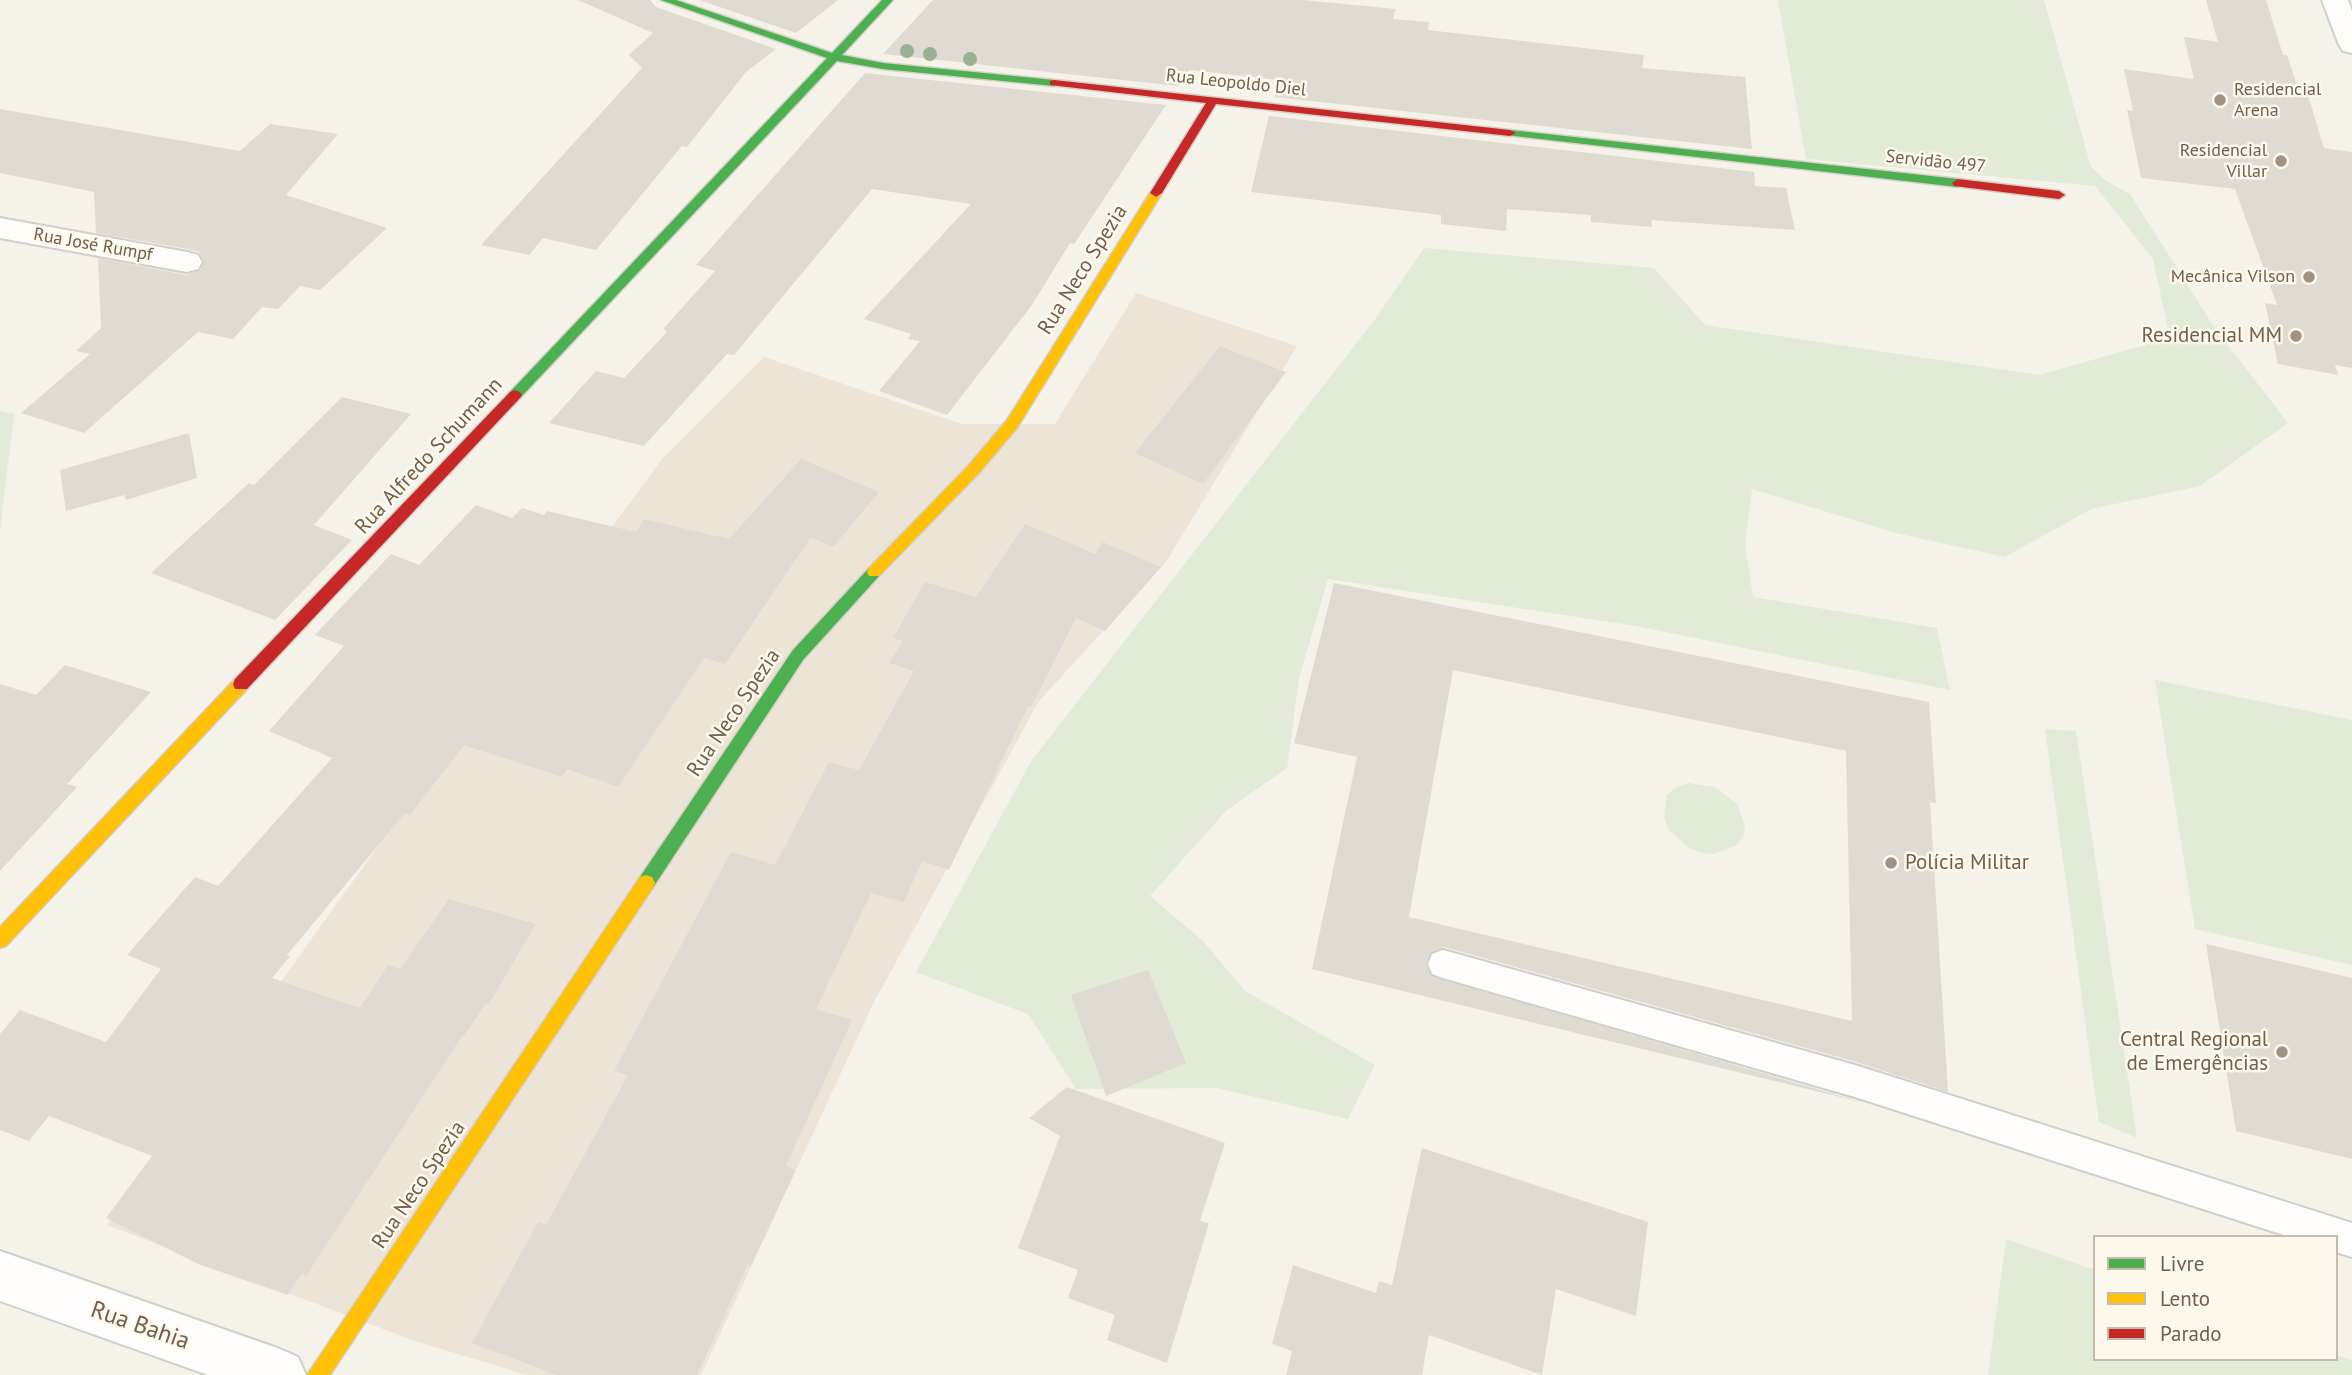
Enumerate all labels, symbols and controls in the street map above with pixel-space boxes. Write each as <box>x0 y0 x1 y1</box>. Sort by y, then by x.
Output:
street label: Rua Leopoldo Diel <box>1165 65 1307 101</box>
place label: Residencial Arena <box>2234 79 2321 122</box>
marker: Residencial Arena <box>2212 92 2228 108</box>
place label: Residencial Villar <box>2180 140 2267 182</box>
street label: Servidão 497 <box>1885 146 1987 178</box>
marker: Residencial Villar <box>2273 153 2289 169</box>
street label: Rua Neco Spezia <box>1033 200 1133 340</box>
street label: Rua José Rumpf <box>32 224 154 266</box>
place label: Mecânica Vilson <box>2171 266 2295 288</box>
marker: Mecânica Vilson <box>2301 269 2317 285</box>
place label: Residencial MM <box>2141 323 2282 349</box>
marker: Residencial MM <box>2288 328 2304 344</box>
street label: Rua Alfredo Schumann <box>350 373 508 539</box>
street label: Rua Neco Spezia <box>682 644 786 782</box>
place label: Polícia Militar <box>1905 850 2029 876</box>
marker: Polícia Militar <box>1883 855 1899 871</box>
place label: Central Regional de Emergências <box>2120 1027 2268 1077</box>
marker: Central Regional de Emergências <box>2274 1044 2290 1060</box>
street label: Rua Neco Spezia <box>367 1116 471 1254</box>
legend <box>2093 1235 2338 1361</box>
text: Livre <box>2160 1250 2204 1277</box>
text: Lento <box>2160 1285 2210 1312</box>
street label: Rua Bahia <box>87 1296 193 1356</box>
text: Parado <box>2160 1320 2222 1347</box>

